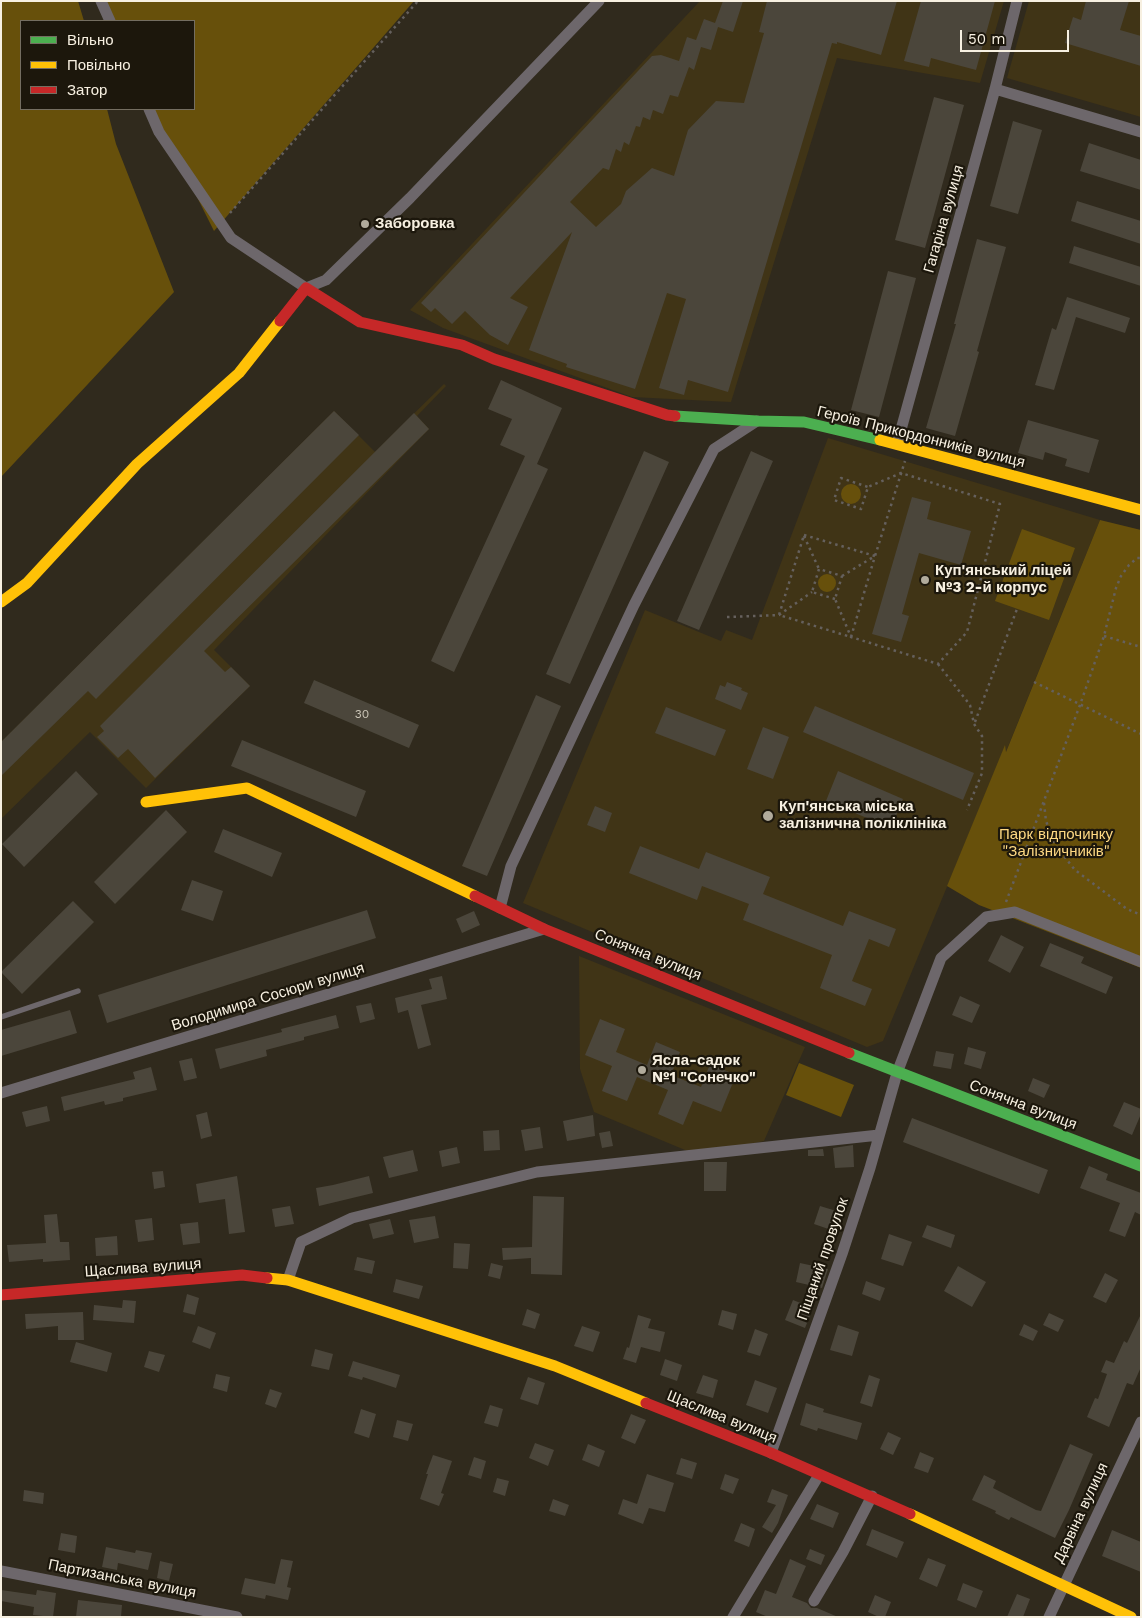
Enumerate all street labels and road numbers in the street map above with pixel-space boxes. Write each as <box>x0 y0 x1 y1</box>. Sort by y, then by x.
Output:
street label: Гагаріна вулиця <box>920 163 968 275</box>
street label: Героїв Прикордонників вулиця <box>815 402 1027 472</box>
street label: Сонячна вулиця <box>592 925 704 985</box>
street label: Володимира Сосюри вулиця <box>169 959 367 1035</box>
street label: Сонячна вулиця <box>967 1076 1079 1134</box>
street label: Піщаний провулок <box>794 1195 852 1323</box>
street label: Щаслива вулиця <box>84 1255 202 1281</box>
street label: Щаслива вулиця <box>664 1387 780 1447</box>
street label: Дарвіна вулиця <box>1050 1460 1112 1566</box>
street label: Партизанська вулиця <box>47 1556 197 1602</box>

